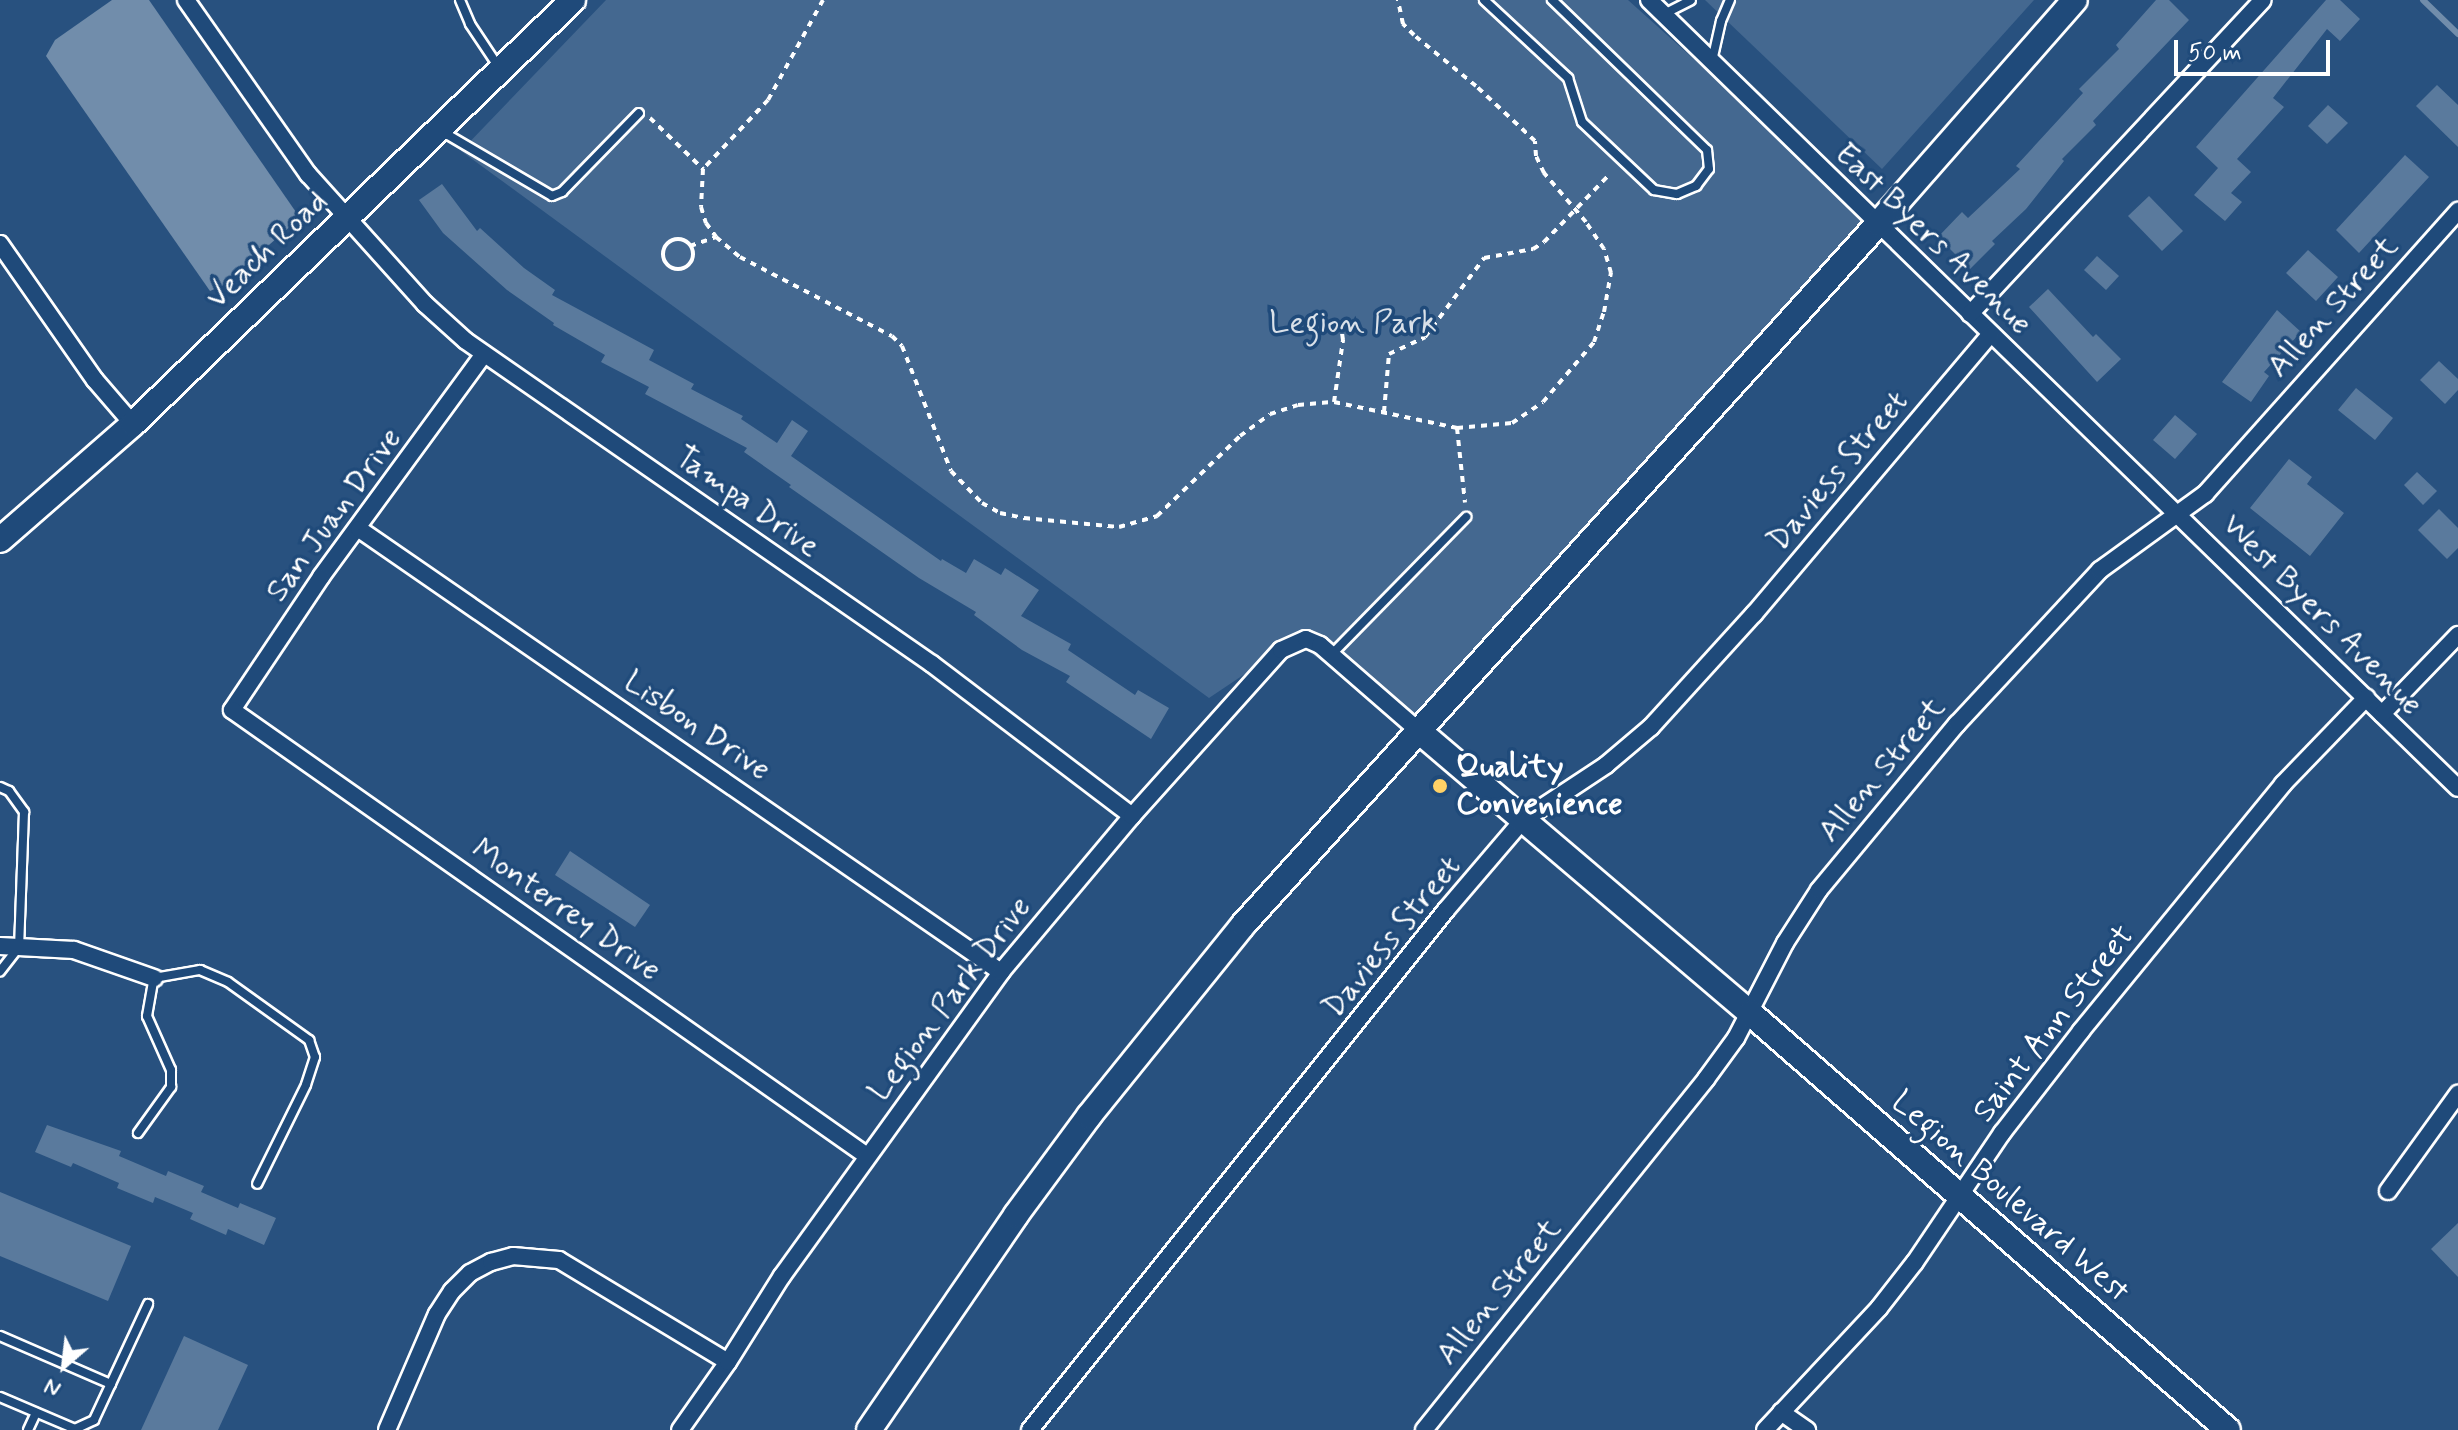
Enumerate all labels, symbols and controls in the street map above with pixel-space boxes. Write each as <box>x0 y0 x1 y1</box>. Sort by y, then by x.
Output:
scale bar <box>2178 24 2334 74</box>
text: 50 m <box>2188 38 2242 69</box>
street label: East Byers Avenue <box>1828 137 2038 341</box>
street label: Veach Road <box>198 183 336 317</box>
street label: Allen Street <box>2259 228 2407 386</box>
park label: Legion Park <box>1269 304 1437 342</box>
street label: Daviess Street <box>1758 381 1918 561</box>
street label: San Juan Drive <box>258 420 410 610</box>
street label: Tampa Drive <box>668 438 826 566</box>
street label: West Byers Avenue <box>2215 508 2429 722</box>
street label: Lisbon Drive <box>617 663 777 789</box>
street label: Allen Street <box>1810 690 1954 850</box>
place label: Quality Convenience <box>1456 749 1623 824</box>
marker: Quality Convenience <box>1431 777 1449 795</box>
street label: Monterrey Drive <box>464 830 668 990</box>
street label: Daviess Street <box>1313 846 1471 1028</box>
street label: Legion Park Drive <box>860 889 1040 1109</box>
street label: Saint Ann Street <box>1965 918 2143 1130</box>
street label: Legion Boulevard West <box>1882 1082 2138 1312</box>
street label: Allen Street <box>1428 1211 1570 1373</box>
north arrow <box>24 1326 104 1406</box>
text: N <box>40 1371 66 1403</box>

